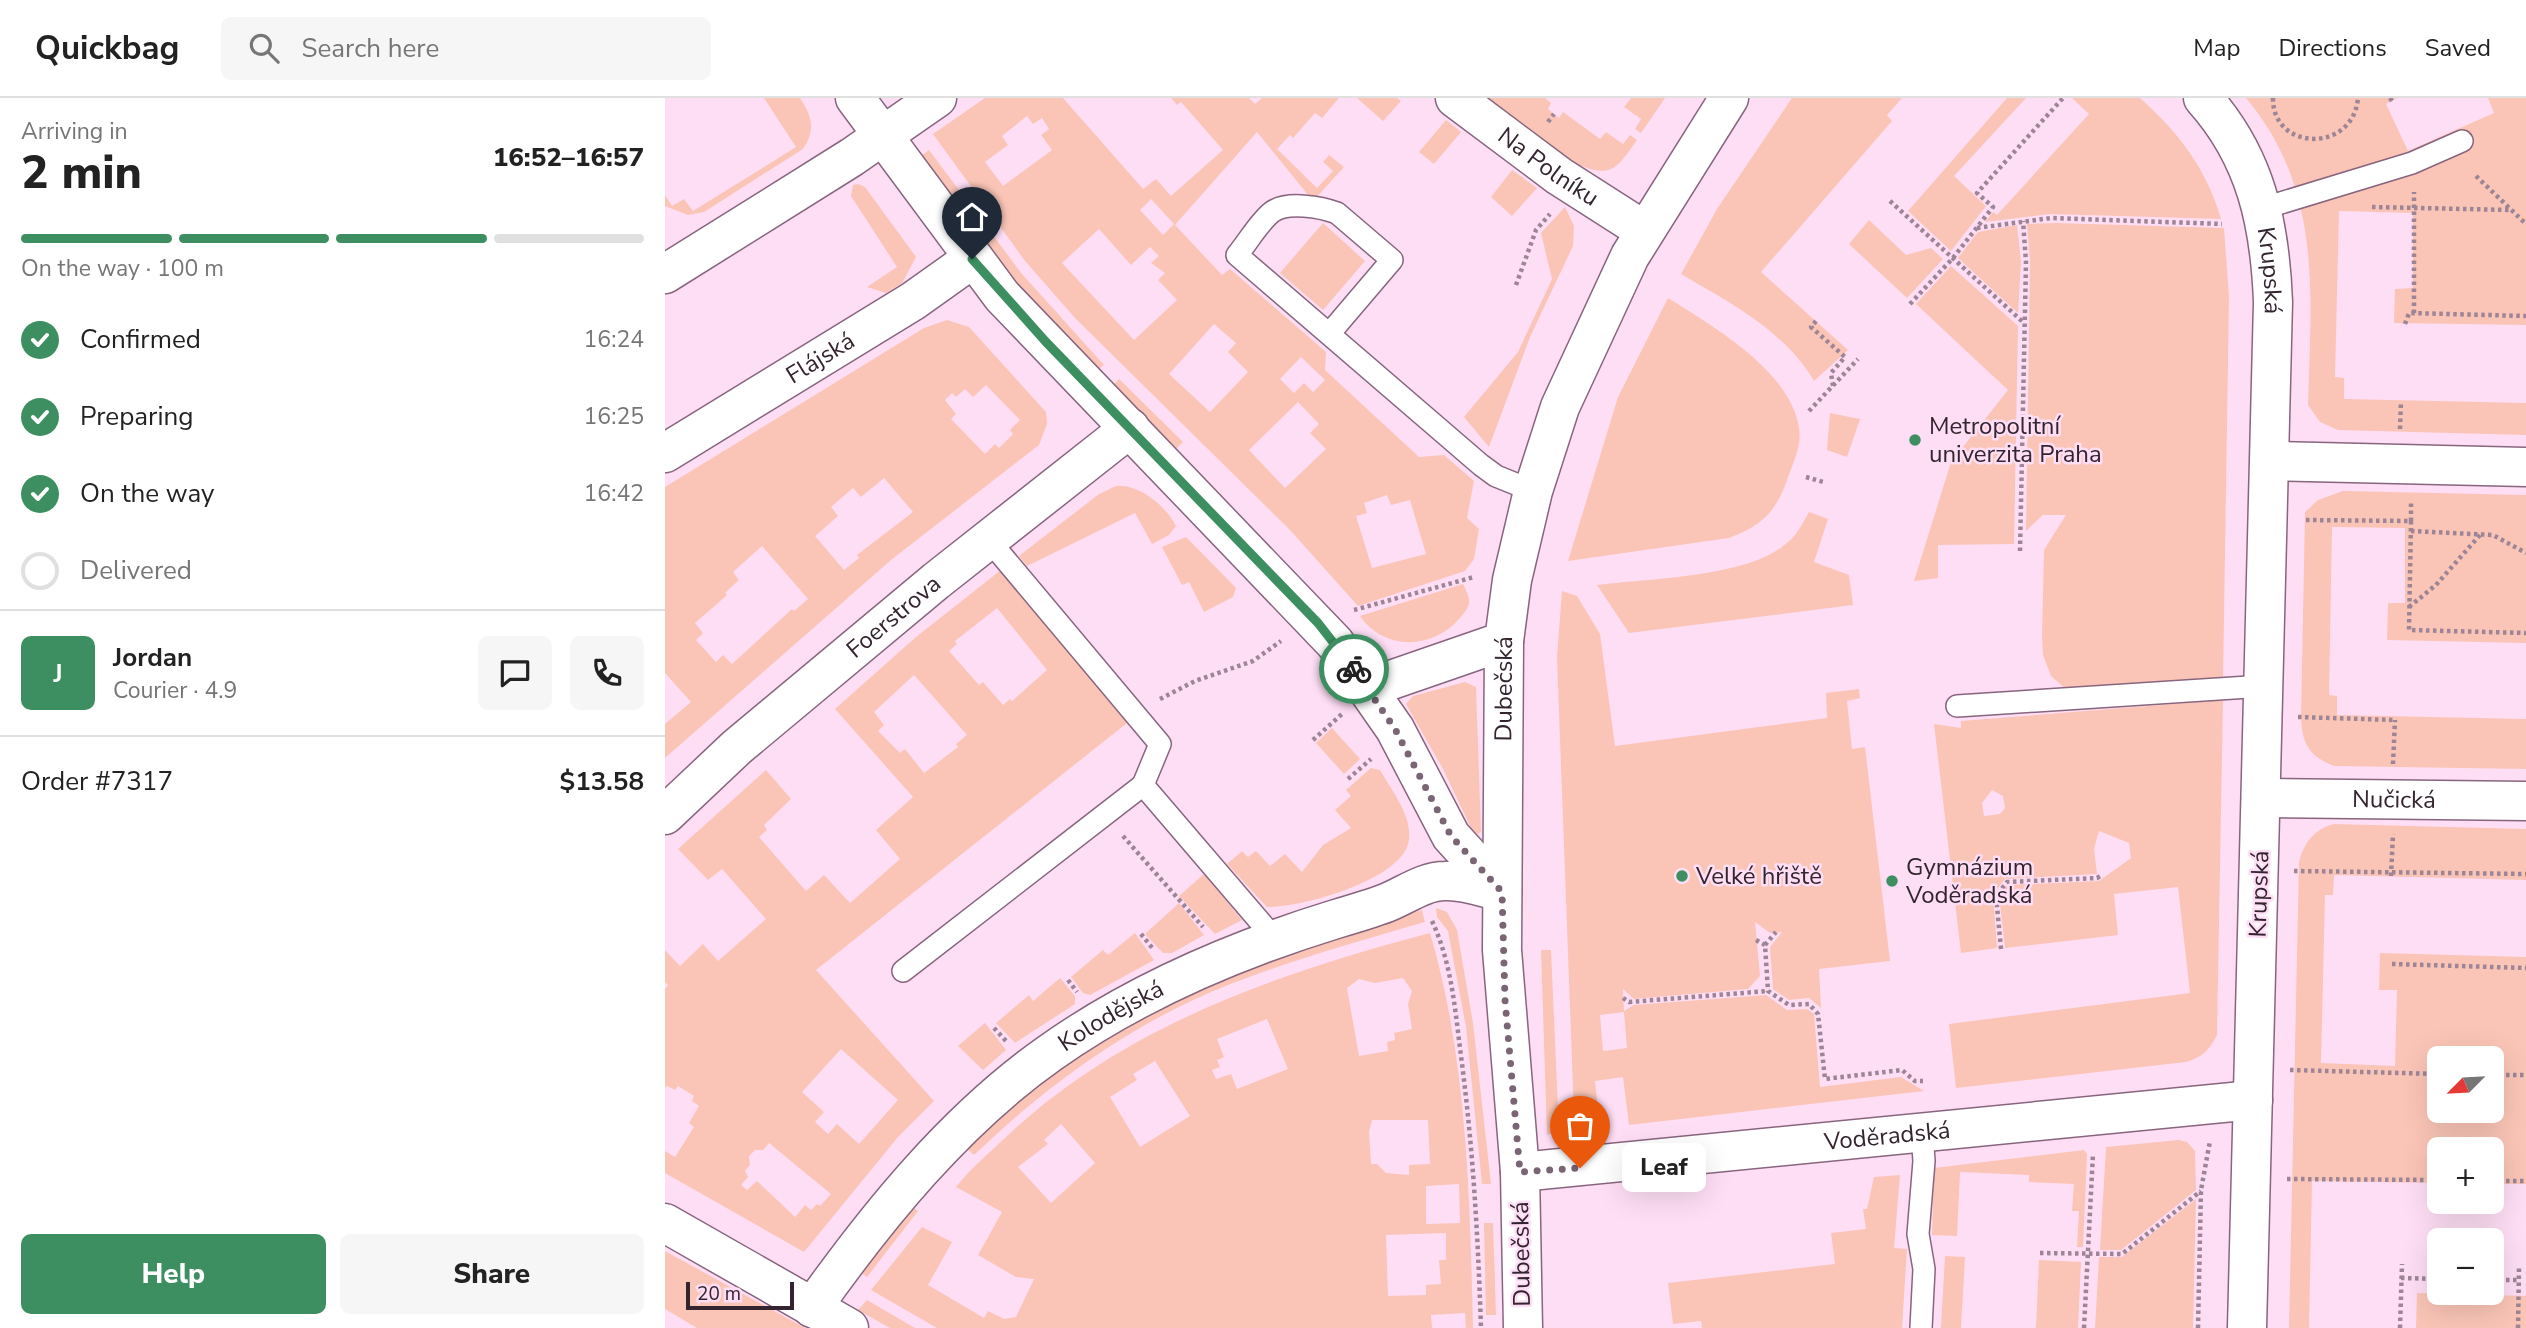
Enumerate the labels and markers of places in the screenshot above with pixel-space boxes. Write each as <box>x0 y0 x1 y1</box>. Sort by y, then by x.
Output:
pin <box>942 187 1002 259</box>
place label: Metropolitní univerzita Praha <box>1929 410 2102 470</box>
marker: Metropolitní univerzita Praha <box>1907 432 1923 448</box>
place label: Gymnázium Voděradská <box>1905 851 2033 911</box>
place label: Velké hřiště <box>1695 860 1822 892</box>
marker: Velké hřiště <box>1674 868 1690 884</box>
marker: Gymnázium Voděradská <box>1884 873 1900 889</box>
pin <box>1550 1096 1610 1168</box>
callout: Leaf <box>1622 1144 1706 1192</box>

